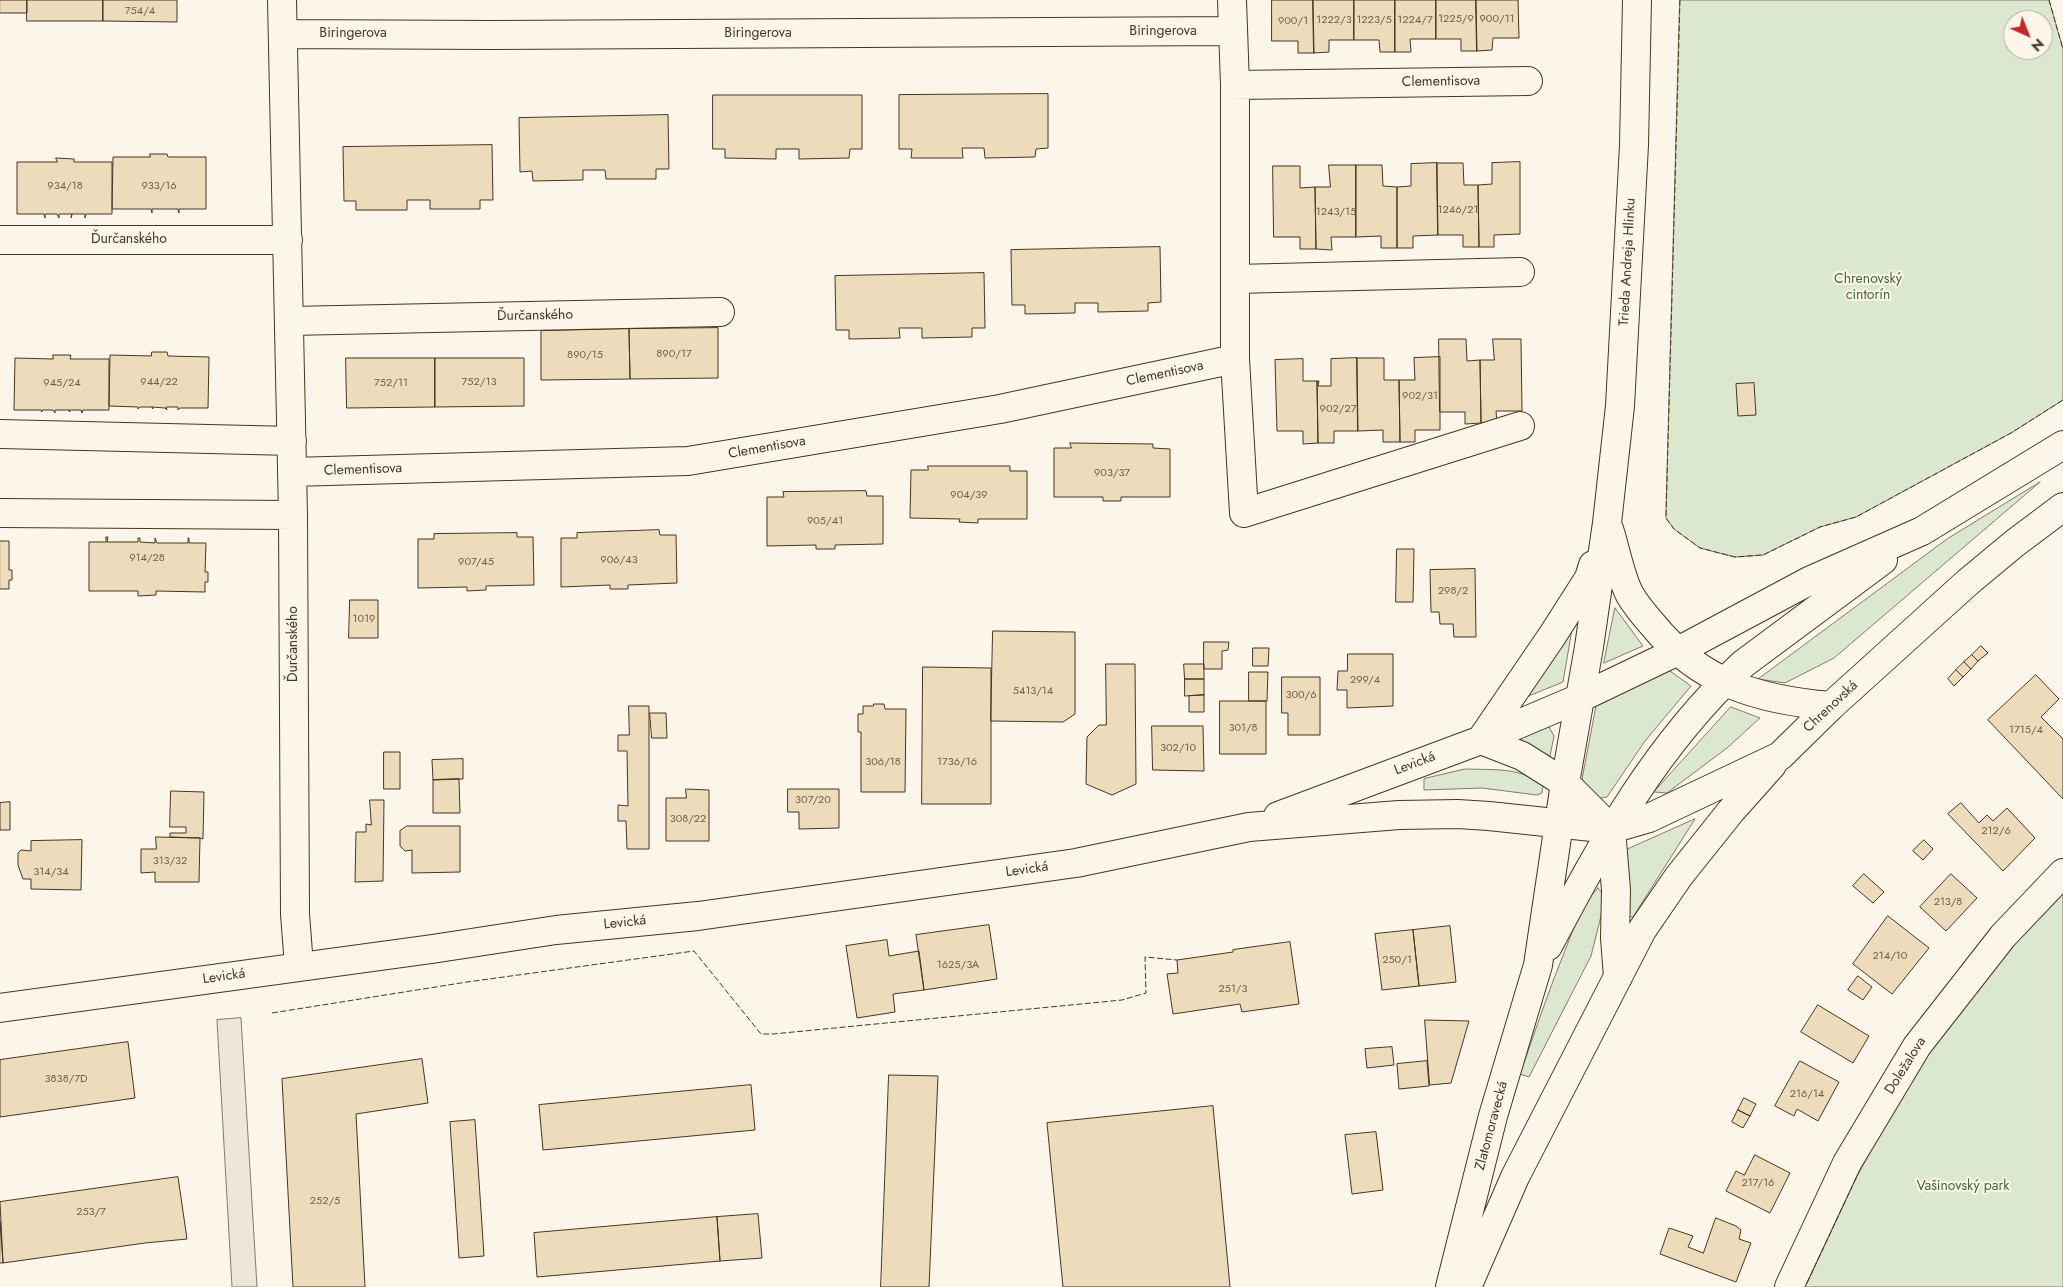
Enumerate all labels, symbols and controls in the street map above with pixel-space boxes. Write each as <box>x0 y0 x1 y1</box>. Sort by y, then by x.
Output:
house number: 754/4 <box>125 4 155 18</box>
north arrow <box>2003 10 2053 60</box>
house number: 1225/9 <box>1438 12 1474 26</box>
house number: 900/11 <box>1479 12 1515 26</box>
house number: 1222/3 <box>1316 13 1352 27</box>
house number: 1223/5 <box>1356 13 1392 27</box>
house number: 1224/7 <box>1397 13 1433 27</box>
house number: 900/1 <box>1278 14 1308 28</box>
street label: Biringerova <box>1129 24 1197 40</box>
street label: Biringerova <box>319 26 387 42</box>
street label: Biringerova <box>724 26 792 42</box>
text: N <box>2027 34 2049 56</box>
street label: Clementisova <box>1402 73 1480 91</box>
house number: 934/18 <box>47 179 83 193</box>
house number: 933/16 <box>141 179 177 193</box>
street label: Trieda Andreja Hlinku <box>1616 197 1640 327</box>
house number: 1246/21 <box>1438 203 1478 217</box>
house number: 1243/15 <box>1316 205 1356 219</box>
street label: Ďurčanského <box>91 232 167 248</box>
park label: Chrenovský cintorín <box>1834 272 1902 304</box>
street label: Ďurčanského <box>497 307 573 325</box>
house number: 890/17 <box>656 347 692 361</box>
house number: 890/15 <box>567 348 603 362</box>
street label: Clementisova <box>1125 358 1205 390</box>
house number: 944/22 <box>140 375 178 389</box>
house number: 752/13 <box>462 375 496 389</box>
house number: 945/24 <box>43 376 81 390</box>
house number: 752/11 <box>374 376 408 390</box>
house number: 902/31 <box>1402 389 1438 403</box>
house number: 902/27 <box>1320 402 1356 416</box>
street label: Clementisova <box>727 433 807 463</box>
street label: Clementisova <box>323 460 403 480</box>
house number: 903/37 <box>1094 466 1130 480</box>
house number: 904/39 <box>950 488 988 502</box>
house number: 905/41 <box>807 514 843 528</box>
house number: 914/28 <box>129 551 165 565</box>
house number: 906/43 <box>600 553 638 567</box>
house number: 907/45 <box>458 555 494 569</box>
house number: 298/2 <box>1438 584 1468 598</box>
street label: Ďurčanského <box>286 606 302 682</box>
house number: 1019 <box>353 612 375 626</box>
house number: 299/4 <box>1350 673 1380 687</box>
street label: Chrenovská <box>1800 678 1862 736</box>
house number: 5413/14 <box>1013 684 1053 698</box>
house number: 300/6 <box>1285 688 1317 702</box>
house number: 301/8 <box>1228 721 1258 735</box>
house number: 1715/4 <box>2009 723 2043 737</box>
house number: 302/10 <box>1160 741 1196 755</box>
street label: Levická <box>1392 748 1438 780</box>
house number: 306/18 <box>865 755 901 769</box>
house number: 1736/16 <box>937 755 977 769</box>
house number: 307/20 <box>795 793 831 807</box>
house number: 308/22 <box>670 812 706 826</box>
house number: 212/6 <box>1981 824 2011 838</box>
house number: 313/32 <box>153 854 187 868</box>
street label: Levická <box>1005 859 1049 881</box>
house number: 314/34 <box>33 865 69 879</box>
house number: 213/8 <box>1934 895 1962 909</box>
street label: Levická <box>603 912 647 934</box>
house number: 214/10 <box>1873 949 1907 963</box>
house number: 250/1 <box>1382 953 1412 967</box>
house number: 1625/3A <box>937 958 979 972</box>
street label: Levická <box>202 966 246 988</box>
house number: 251/3 <box>1218 982 1248 996</box>
street label: Doležalova <box>1882 1034 1930 1098</box>
house number: 3838/7D <box>45 1072 87 1086</box>
street label: Zlatomoravecká <box>1472 1080 1512 1172</box>
house number: 216/14 <box>1790 1087 1824 1101</box>
house number: 217/16 <box>1742 1176 1774 1190</box>
park label: Vašinovský park <box>1917 1179 2009 1195</box>
house number: 252/5 <box>310 1194 340 1208</box>
house number: 253/7 <box>76 1205 106 1219</box>

